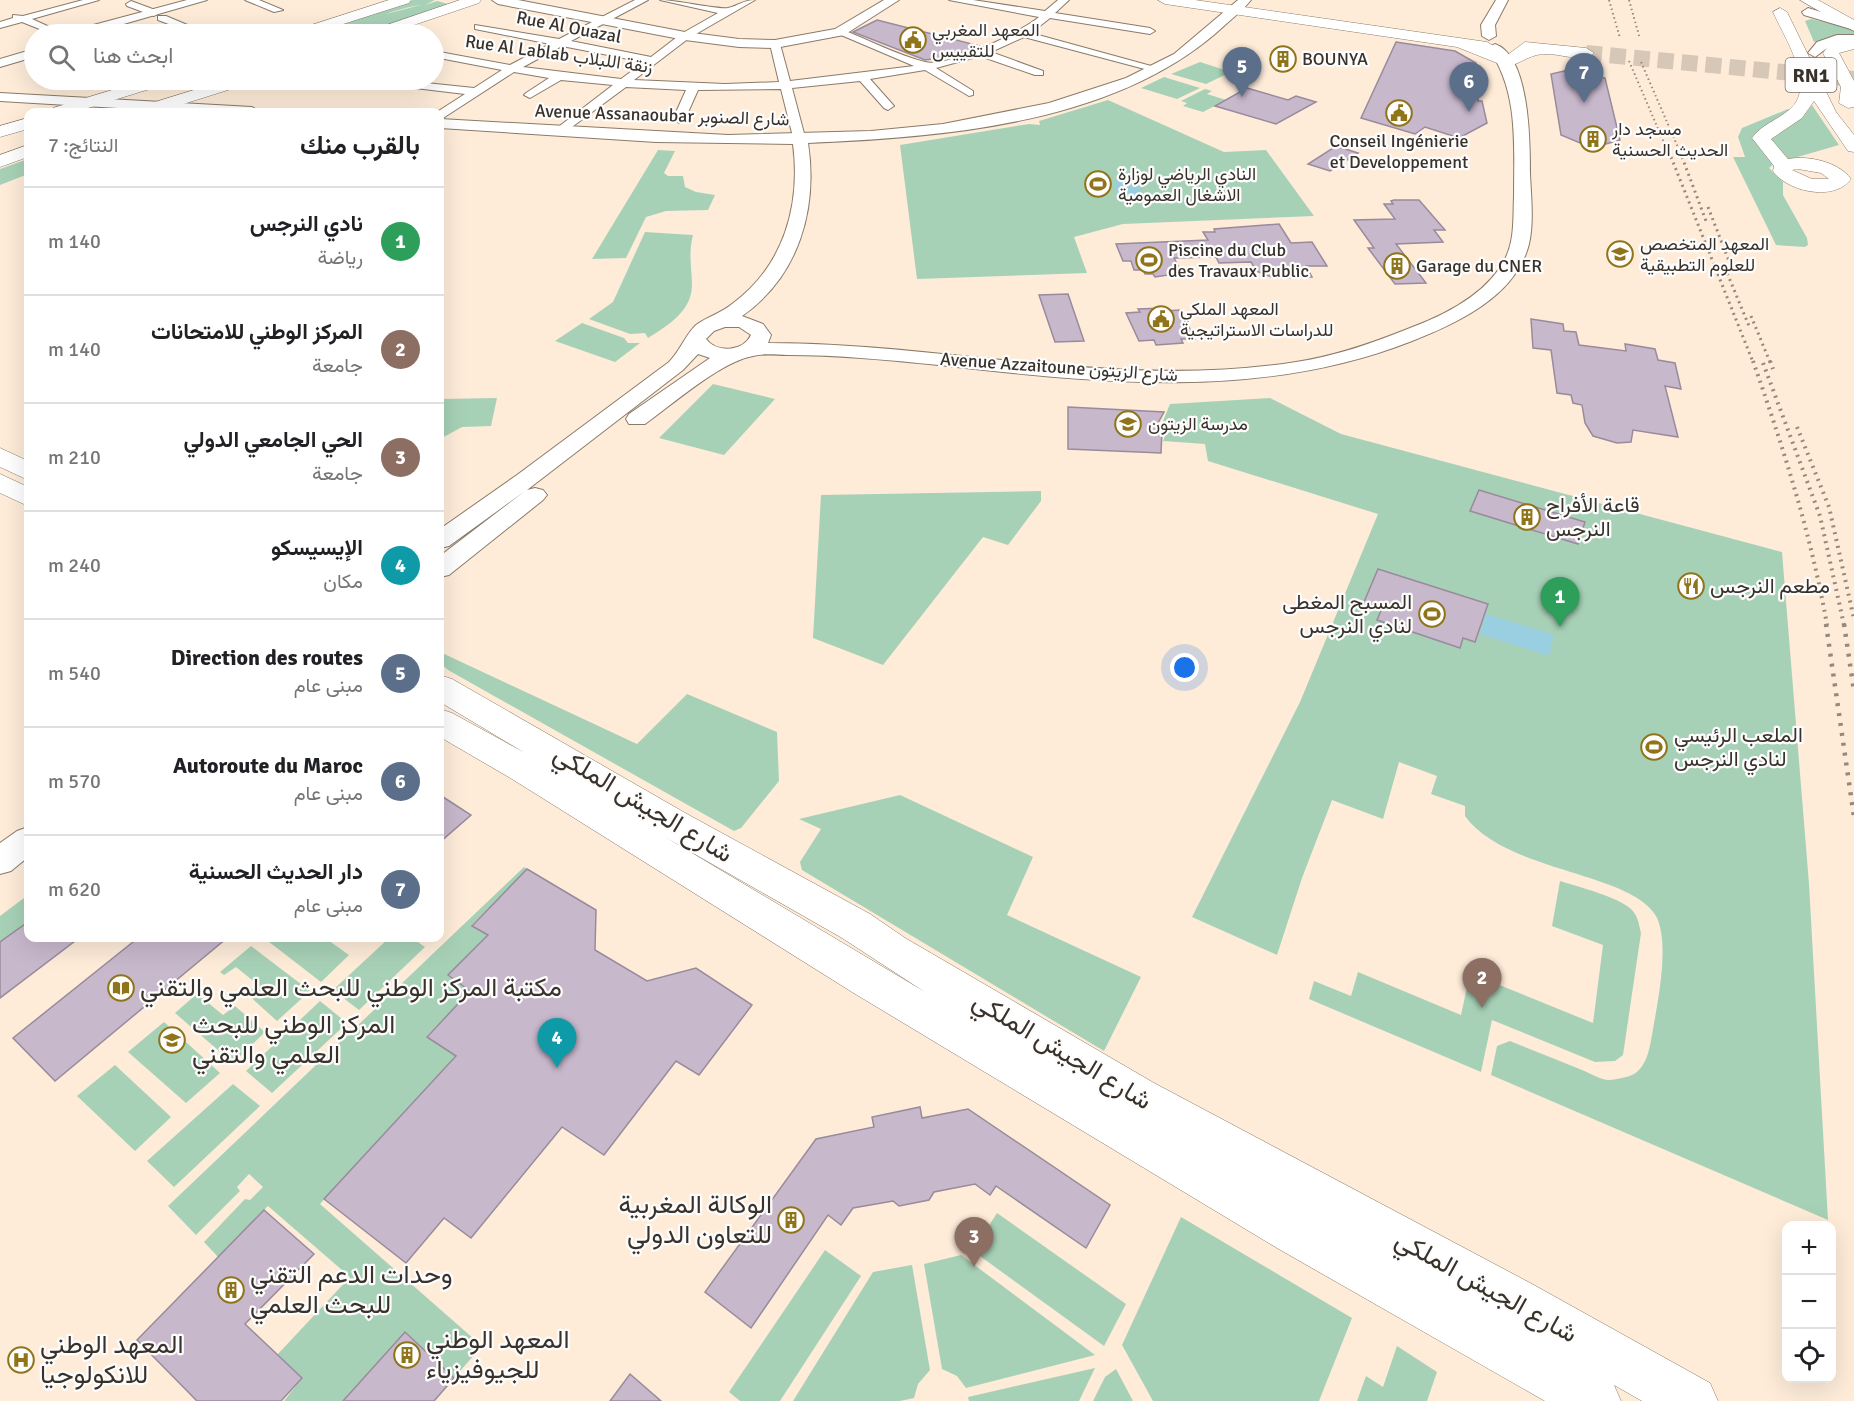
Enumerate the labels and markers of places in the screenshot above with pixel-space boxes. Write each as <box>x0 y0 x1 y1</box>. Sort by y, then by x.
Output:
place label: المعهد المغربي للتقييس <box>932 19 1040 62</box>
public building icon: المعهد المغربي للتقييس <box>898 25 928 55</box>
building icon: BOUNYA <box>1268 44 1298 74</box>
pin: 5 <box>1222 48 1262 97</box>
place label: BOUNYA <box>1302 48 1368 70</box>
pin: 7 <box>1564 54 1604 103</box>
pin: 6 <box>1450 63 1488 112</box>
public building icon: Conseil Ingénierie et Developpement <box>1384 98 1414 128</box>
place label: مسجد دار الحديث الحسنية <box>1611 118 1728 161</box>
building icon: مسجد دار الحديث الحسنية <box>1578 124 1608 154</box>
place label: Conseil Ingénierie et Developpement <box>1329 130 1469 173</box>
place label: النادي الرياضي لوزارة الاشغال العمومية <box>1118 163 1256 206</box>
sports icon: النادي الرياضي لوزارة الاشغال العمومية <box>1083 169 1113 199</box>
place label: المعهد المتخصص للعلوم التطبيقية <box>1640 233 1769 277</box>
place label: Piscine du Club des Travaux Public <box>1168 239 1309 282</box>
school or university icon: المعهد المتخصص للعلوم التطبيقية <box>1605 239 1635 269</box>
sports icon: Piscine du Club des Travaux Public <box>1134 245 1164 275</box>
building icon: Garage du CNER <box>1382 251 1412 281</box>
place label: Garage du CNER <box>1416 255 1542 277</box>
place label: المعهد الملكي للدراسات الاستراتيجية <box>1180 298 1333 341</box>
public building icon: المعهد الملكي للدراسات الاستراتيجية <box>1146 304 1176 334</box>
school or university icon: مدرسة الزيتون <box>1113 409 1143 439</box>
place label: مدرسة الزيتون <box>1148 413 1248 435</box>
place label: قاعة الأفراح النرجس <box>1546 492 1640 542</box>
building icon: قاعة الأفراح النرجس <box>1512 502 1542 532</box>
restaurant icon: مطعم النرجس <box>1676 571 1706 601</box>
place label: مطعم النرجس <box>1710 573 1830 600</box>
pin: 1 <box>1540 578 1580 627</box>
place label: المسبح المغطى لنادي النرجس <box>1282 589 1412 643</box>
sports icon: المسبح المغطى لنادي النرجس <box>1417 599 1447 629</box>
place label: الملعب الرئيسي لنادي النرجس <box>1674 722 1803 776</box>
sports icon: الملعب الرئيسي لنادي النرجس <box>1639 732 1669 762</box>
pin: 2 <box>1462 958 1502 1008</box>
place label: مكتبة المركز الوطني للبحث العلمي والتقني <box>140 972 562 1008</box>
library icon: مكتبة المركز الوطني للبحث العلمي والتقني <box>106 973 136 1003</box>
place label: المركز الوطني للبحث العلمي والتقني <box>192 1009 395 1075</box>
pin: 4 <box>538 1018 576 1068</box>
school or university icon: المركز الوطني للبحث العلمي والتقني <box>157 1025 187 1055</box>
place label: الوكالة المغربية للتعاون الدولي <box>619 1189 772 1255</box>
building icon: الوكالة المغربية للتعاون الدولي <box>776 1205 806 1235</box>
pin: 3 <box>954 1218 994 1267</box>
place label: وحدات الدعم التقني للبحث العلمي <box>250 1259 452 1325</box>
building icon: وحدات الدعم التقني للبحث العلمي <box>216 1275 246 1305</box>
place label: المعهد الوطني للجيوفيزياء <box>426 1324 569 1386</box>
place label: المعهد الوطني للانكولوجيا <box>40 1329 183 1391</box>
building icon: المعهد الوطني للجيوفيزياء <box>392 1340 422 1370</box>
hospital icon: المعهد الوطني للانكولوجيا <box>6 1345 36 1375</box>

